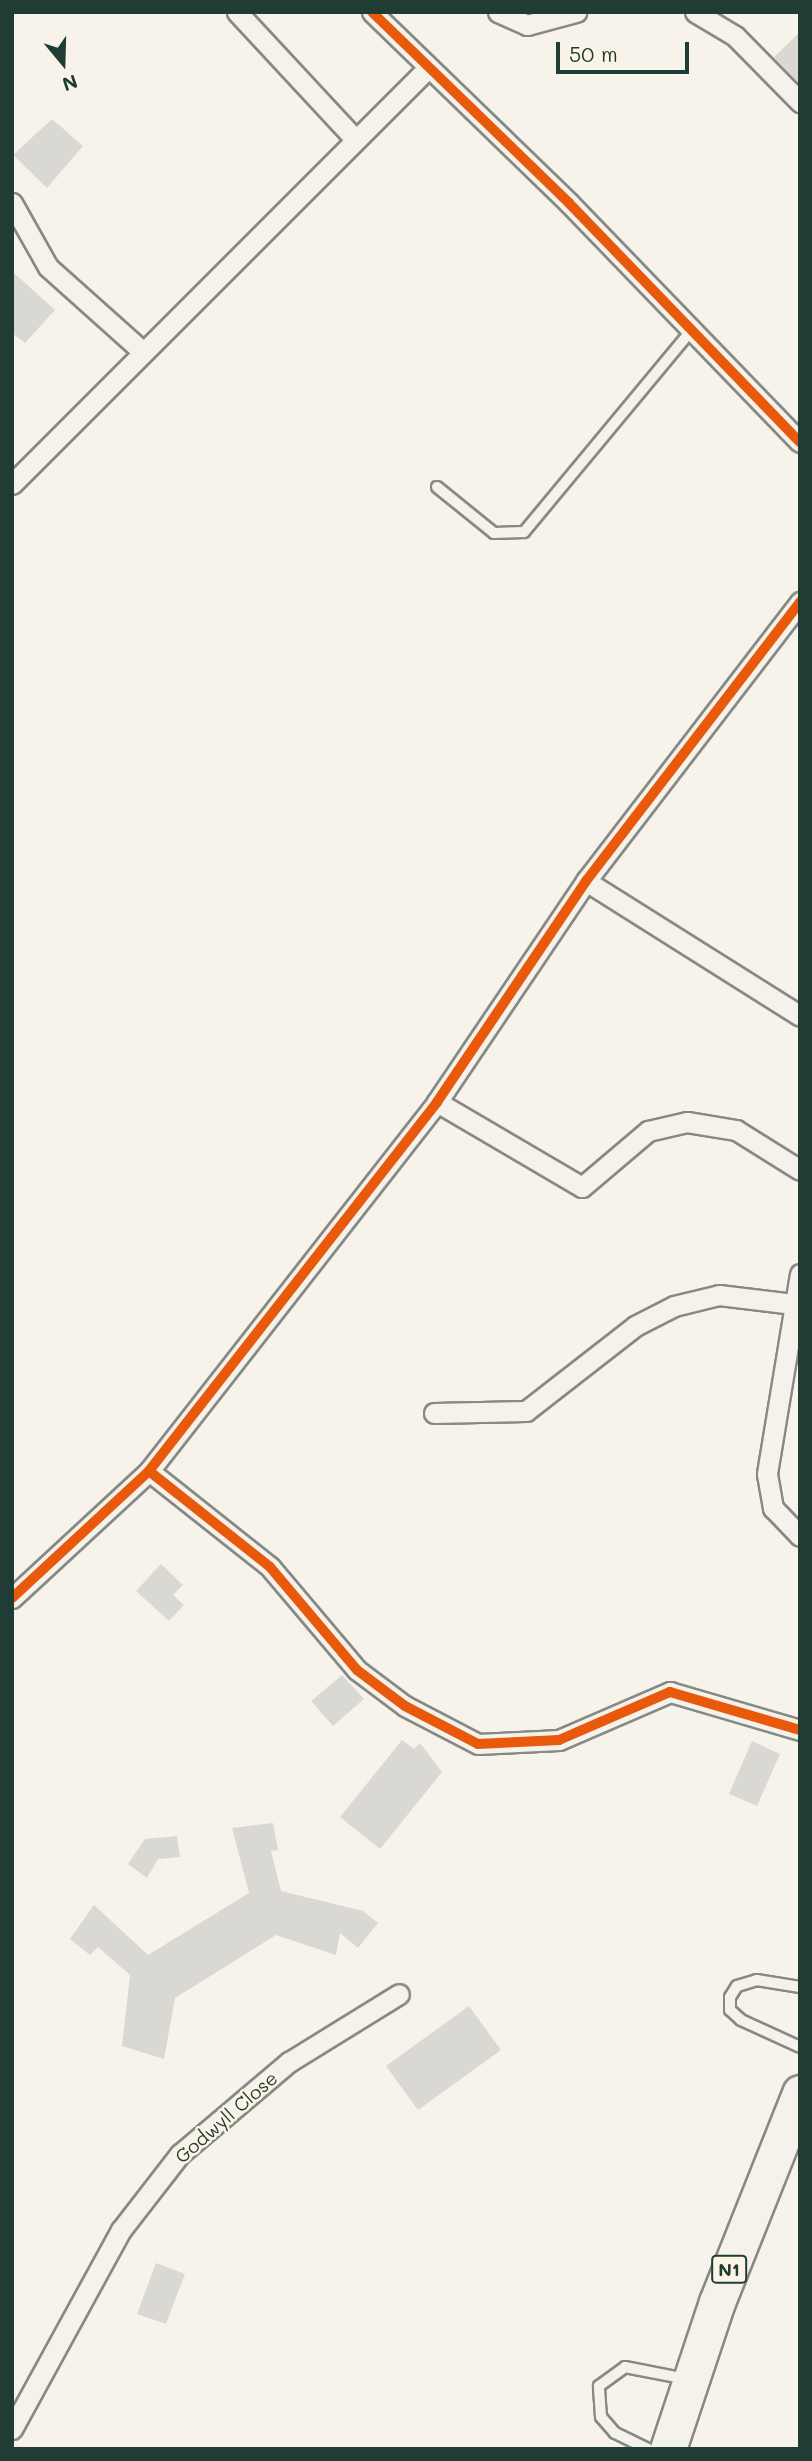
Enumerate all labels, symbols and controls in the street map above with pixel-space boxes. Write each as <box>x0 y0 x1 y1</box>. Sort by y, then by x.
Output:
north arrow <box>28 28 98 98</box>
scale bar <box>560 28 693 72</box>
text: 50 m <box>569 40 618 67</box>
text: N <box>59 69 81 97</box>
street label: Godwyll Close <box>170 2066 282 2168</box>
road number: N1 <box>710 2255 748 2284</box>

